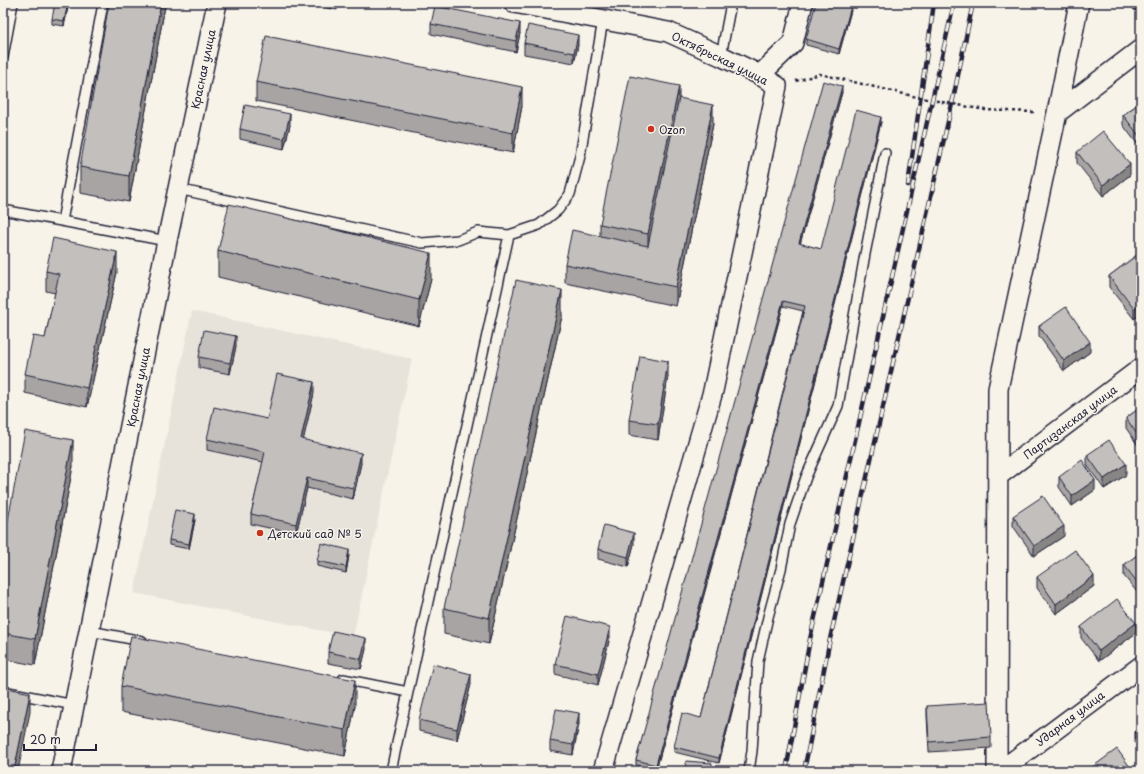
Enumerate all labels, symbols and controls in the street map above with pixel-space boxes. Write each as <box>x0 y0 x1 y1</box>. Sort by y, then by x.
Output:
street label: Октябрьская улица <box>669 27 771 89</box>
street label: Красная улица <box>186 28 220 110</box>
place label: Ozon <box>659 121 685 138</box>
marker: Ozon <box>646 124 656 134</box>
street label: Красная улица <box>122 346 154 428</box>
street label: Партизанская улица <box>1019 381 1121 463</box>
place label: Детский сад № 5 <box>267 525 362 542</box>
marker: Детский сад № 5 <box>255 528 265 538</box>
street label: Ударная улица <box>1032 686 1108 750</box>
scale bar <box>24 726 96 752</box>
text: 20 m <box>30 730 61 748</box>

